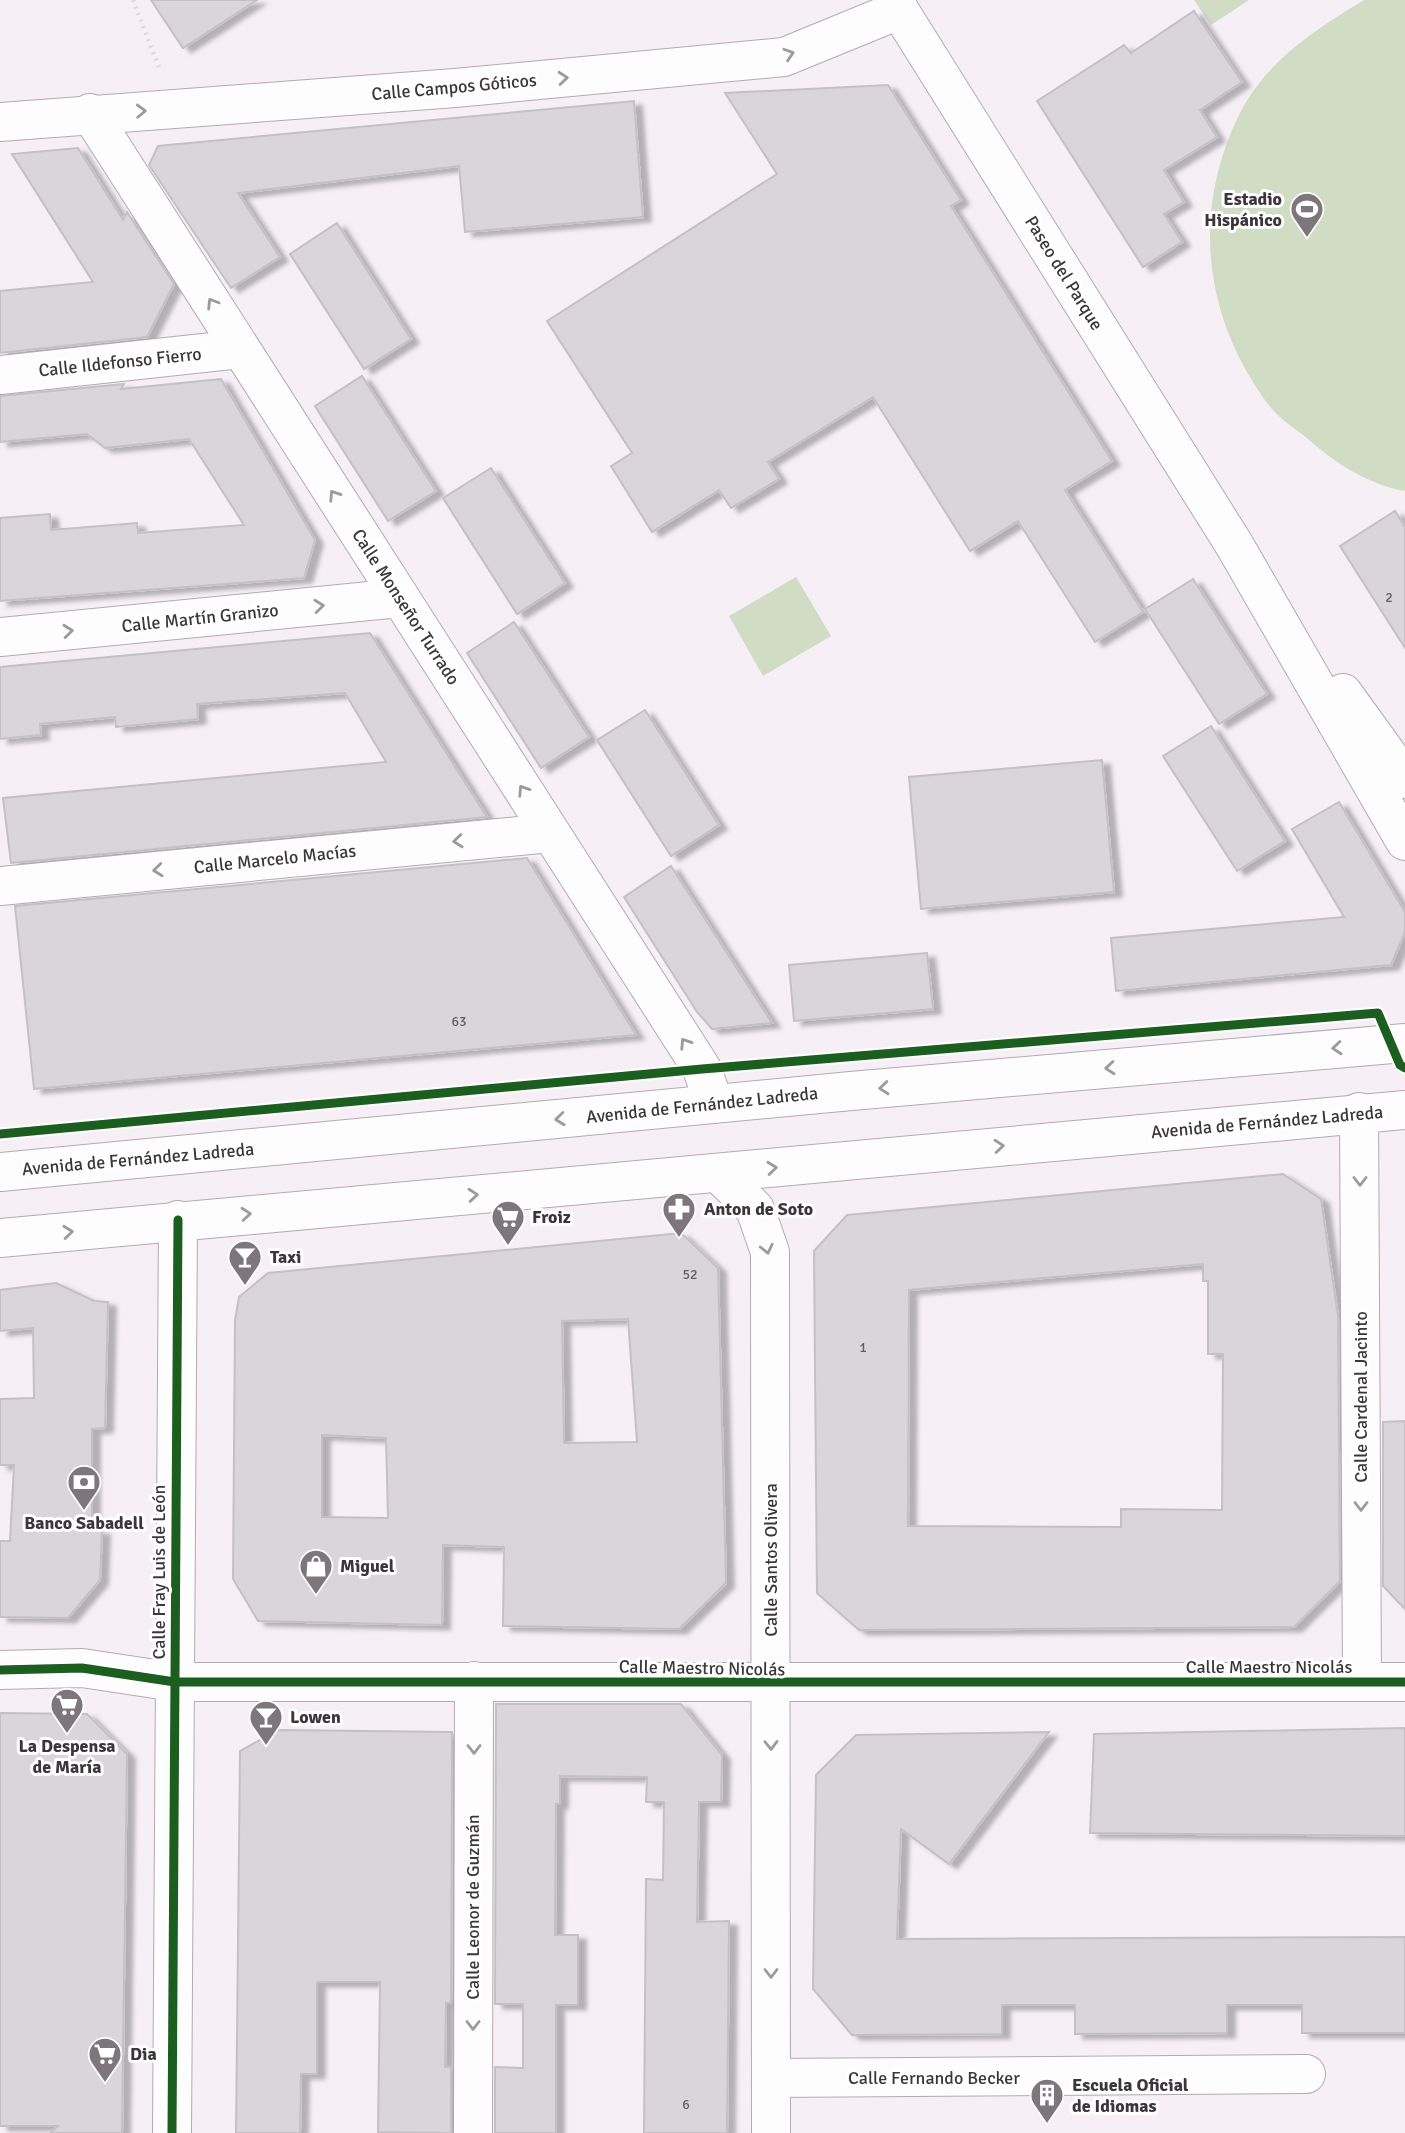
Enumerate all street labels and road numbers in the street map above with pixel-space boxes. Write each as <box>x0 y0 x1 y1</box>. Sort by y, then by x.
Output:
street label: Calle Campos Góticos <box>371 69 538 105</box>
street label: Paseo del Parque <box>1020 212 1108 334</box>
street label: Calle Ildefonso Fierro <box>37 342 203 382</box>
street label: Calle Monseñor Turrado <box>347 525 465 689</box>
street label: Calle Martín Granizo <box>120 599 280 637</box>
street label: Calle Marcelo Macías <box>193 840 357 878</box>
street label: Avenida de Fernández Ladreda <box>585 1082 819 1128</box>
street label: Avenida de Fernández Ladreda <box>1150 1101 1384 1143</box>
street label: Avenida de Fernández Ladreda <box>21 1138 255 1180</box>
street label: Calle Cardenal Jacinto <box>1350 1311 1372 1483</box>
street label: Calle Santos Olivera <box>760 1483 782 1637</box>
street label: Calle Fray Luis de León <box>148 1485 170 1659</box>
street label: Calle Maestro Nicolás <box>619 1656 786 1680</box>
street label: Calle Maestro Nicolás <box>1186 1656 1352 1678</box>
street label: Calle Leonor de Guzmán <box>462 1814 484 2000</box>
street label: Calle Fernando Becker <box>848 2067 1020 2089</box>

